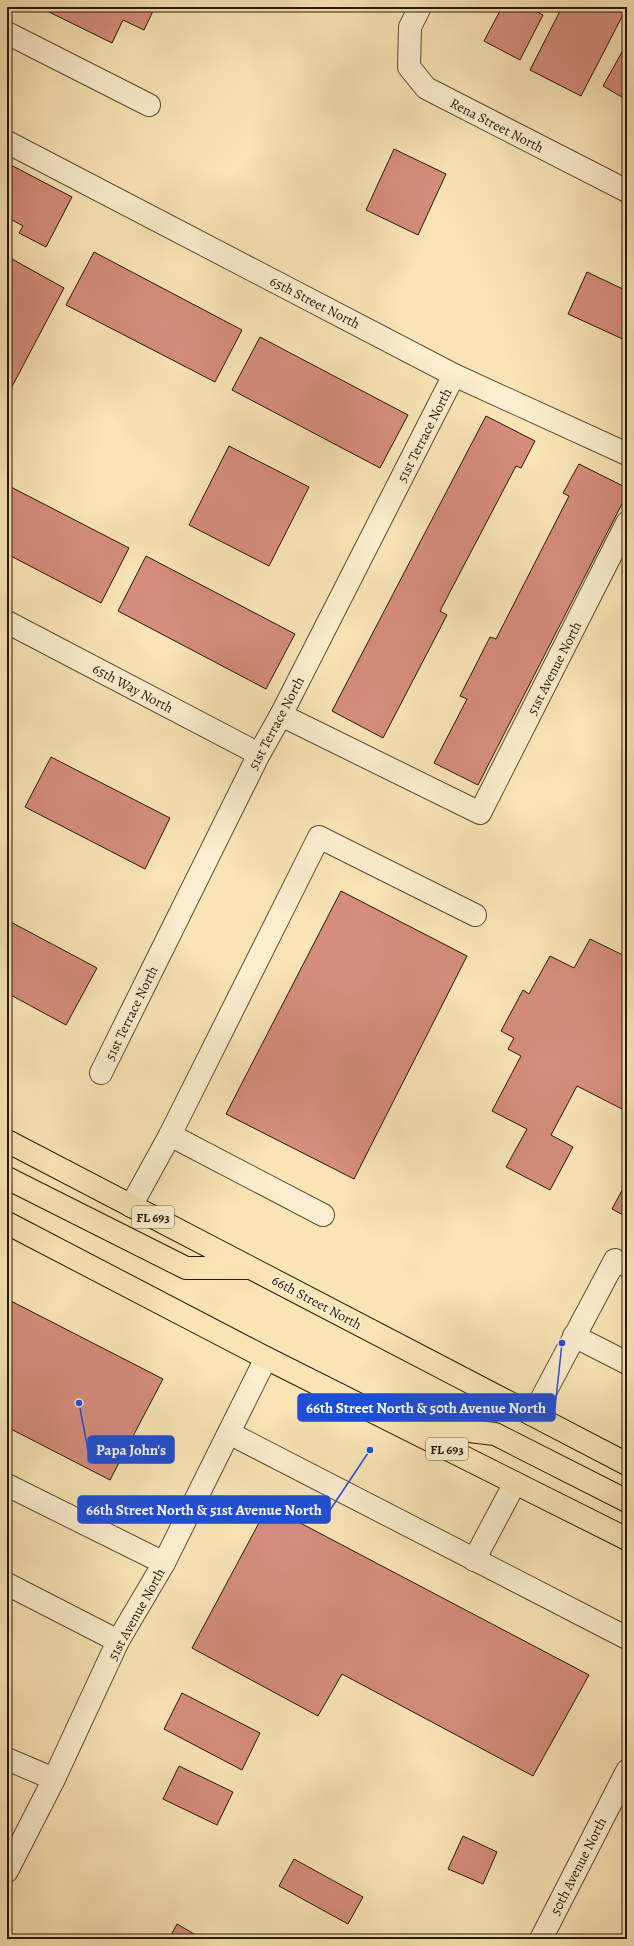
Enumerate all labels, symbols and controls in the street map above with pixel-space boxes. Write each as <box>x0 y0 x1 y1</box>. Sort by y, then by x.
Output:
street label: Rena Street North <box>447 94 547 157</box>
street label: 65th Street North <box>266 272 364 334</box>
street label: 51st Terrace North <box>393 385 457 485</box>
street label: 51st Avenue North <box>523 618 586 718</box>
street label: 65th Way North <box>89 659 177 718</box>
street label: 51st Terrace North <box>244 673 309 773</box>
street label: 51st Terrace North <box>100 962 163 1064</box>
road number: FL 693 <box>132 1206 174 1228</box>
street label: 66th Street North <box>269 1271 365 1334</box>
callout: 66th Street North & 50th Avenue North <box>298 1394 555 1421</box>
text: 66th Street North & 50th Avenue North <box>306 1398 546 1418</box>
callout: Papa John's <box>88 1436 174 1463</box>
road number: FL 693 <box>426 1438 468 1460</box>
text: Papa John's <box>96 1440 166 1460</box>
callout: 66th Street North & 51st Avenue North <box>78 1496 330 1523</box>
text: 66th Street North & 51st Avenue North <box>86 1500 322 1520</box>
street label: 51st Avenue North <box>103 1564 170 1664</box>
street label: 50th Avenue North <box>546 1814 611 1918</box>

